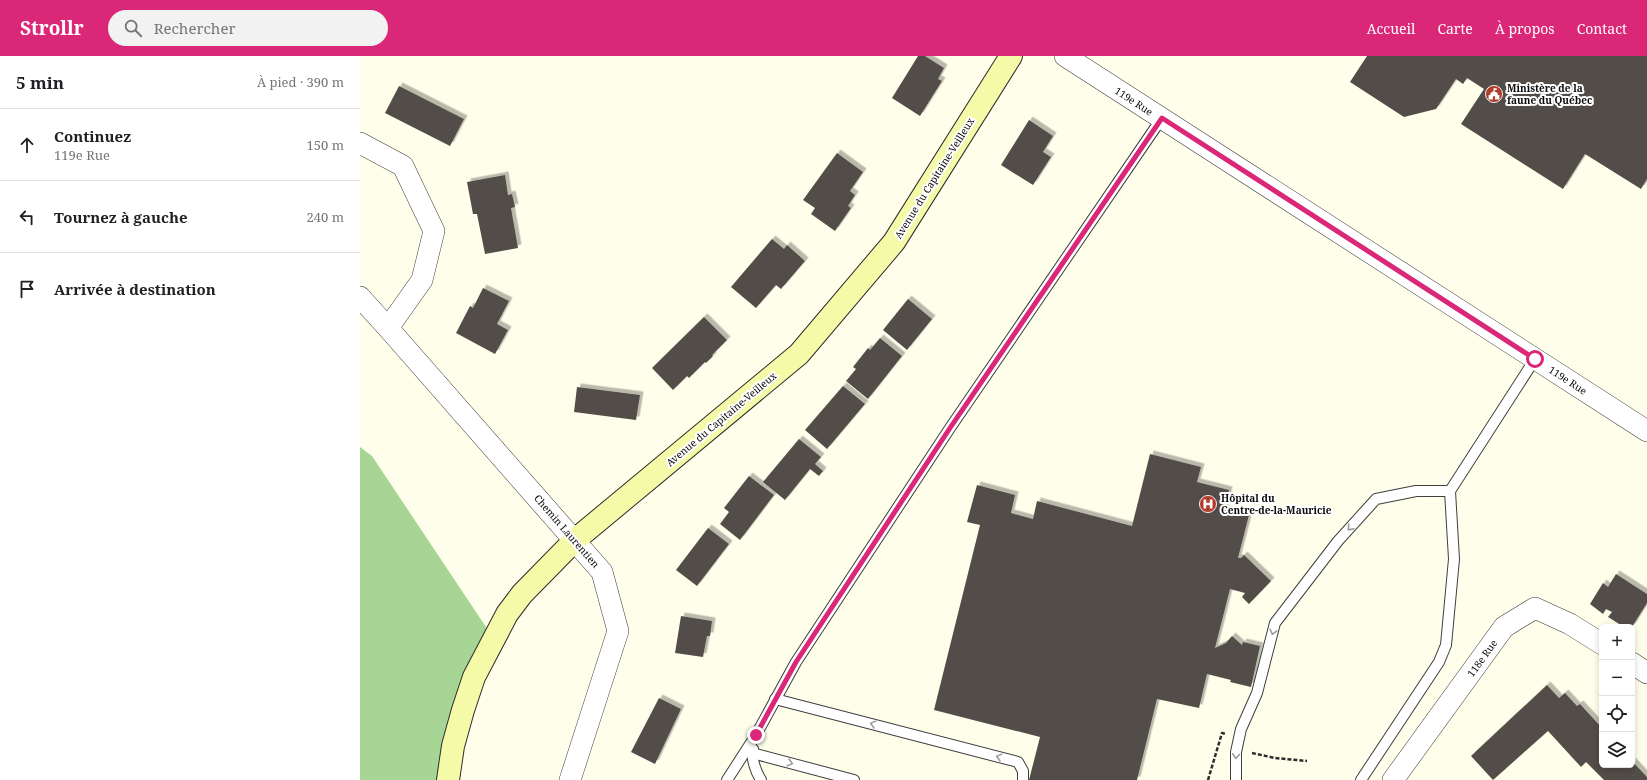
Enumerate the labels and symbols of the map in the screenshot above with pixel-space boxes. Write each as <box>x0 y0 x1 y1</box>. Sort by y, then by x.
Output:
place label: Ministère de la faune du Québec <box>1507 81 1592 107</box>
street label: 119e Rue <box>1112 83 1156 119</box>
public building icon: Ministère de la faune du Québec <box>1484 84 1504 104</box>
street label: Avenue du Capitaine-Veilleux <box>891 115 977 241</box>
route start <box>1526 350 1544 368</box>
street label: 119e Rue <box>1546 362 1590 398</box>
street label: Avenue du Capitaine-Veilleux <box>663 368 779 469</box>
street label: Chemin Laurentien <box>531 491 603 571</box>
place label: Hôpital du Centre-de-la-Mauricie <box>1221 491 1332 517</box>
hospital icon: Hôpital du Centre-de-la-Mauricie <box>1198 494 1218 514</box>
one-way arrow <box>1347 523 1354 531</box>
one-way arrow <box>1269 628 1278 635</box>
street label: 118e Rue <box>1464 636 1500 680</box>
one-way arrow <box>870 721 876 729</box>
route end <box>747 726 765 744</box>
one-way arrow <box>996 753 1003 762</box>
one-way arrow <box>1232 753 1241 759</box>
one-way arrow <box>786 758 793 767</box>

